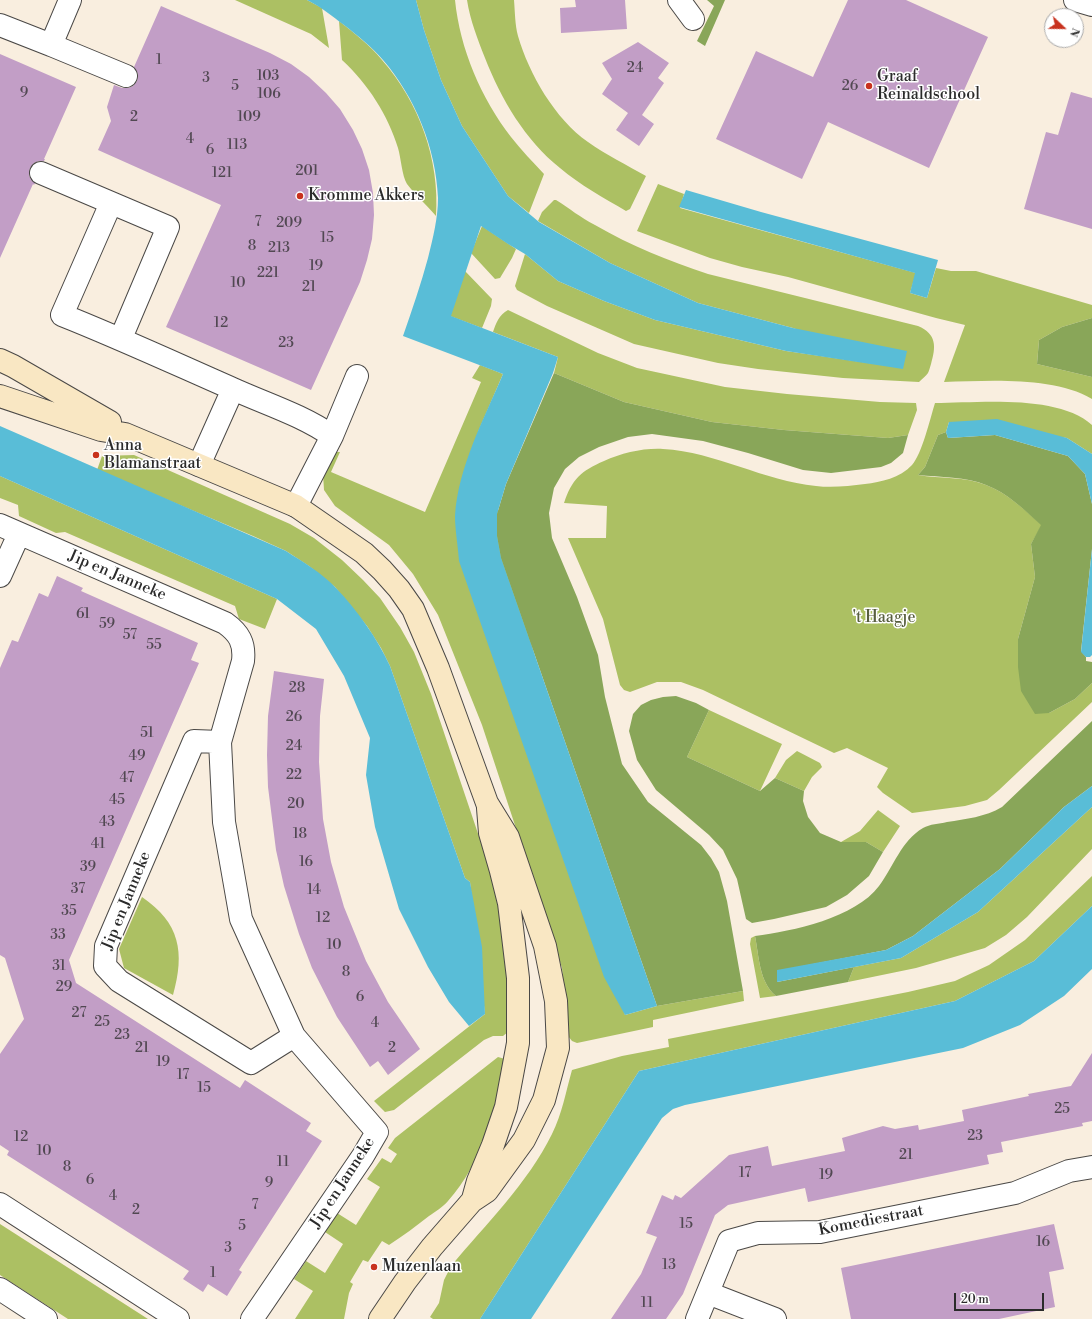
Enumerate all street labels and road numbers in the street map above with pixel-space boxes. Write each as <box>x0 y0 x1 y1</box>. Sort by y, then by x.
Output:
street label: Jip en Janneke <box>65 547 169 605</box>
street label: Jip en Janneke <box>99 849 155 953</box>
street label: Jip en Janneke <box>307 1134 379 1232</box>
street label: Komediestraat <box>817 1201 925 1241</box>

